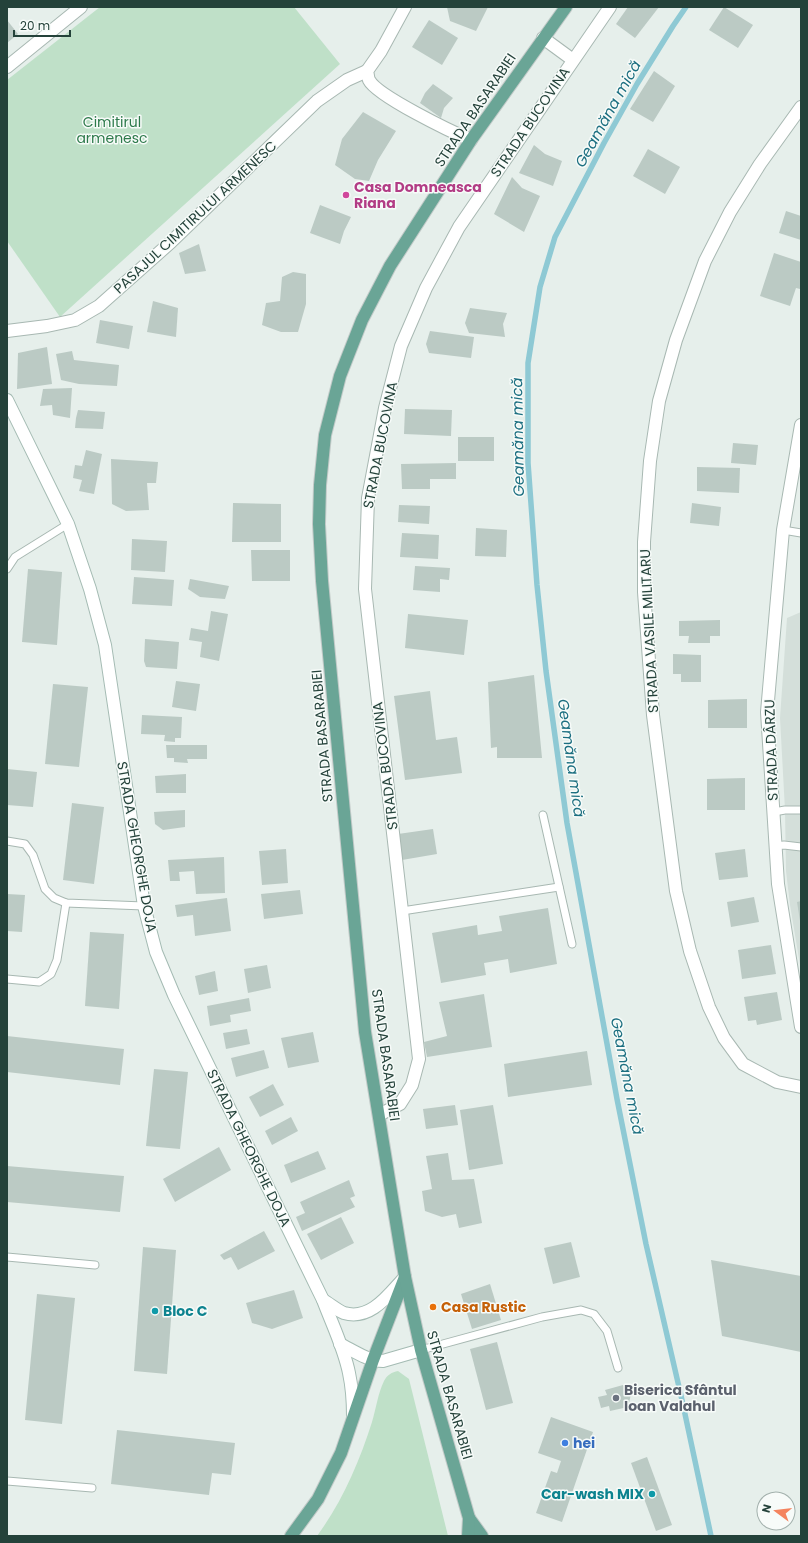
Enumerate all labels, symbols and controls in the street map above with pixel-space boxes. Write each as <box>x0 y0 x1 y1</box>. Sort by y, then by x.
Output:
scale bar <box>14 12 70 38</box>
text: 20 m <box>20 17 50 34</box>
street label: STRADA BASARABIEI <box>429 49 521 171</box>
water label: Geamăna mică <box>569 56 646 171</box>
street label: STRADA BUCOVINA <box>486 63 574 181</box>
park label: Cimitirul armenesc <box>76 112 148 148</box>
street label: PASAJUL CIMITIRULUI ARMENESC <box>109 136 281 298</box>
place label: Casa Domneasca Riana <box>354 177 482 213</box>
marker: Casa Domneasca Riana <box>341 190 351 200</box>
water label: Geamăna mică <box>506 377 529 497</box>
street label: STRADA BUCOVINA <box>358 380 402 510</box>
street label: STRADA VASILE MILITARU <box>635 548 663 714</box>
street label: STRADA BASARABIEI <box>306 669 338 803</box>
water label: Geamăna mică <box>553 697 590 818</box>
street label: STRADA DÂRZU <box>759 699 783 801</box>
street label: STRADA BUCOVINA <box>367 701 403 831</box>
street label: STRADA GHEORGHE DOJA <box>112 760 162 934</box>
street label: STRADA BASARABIEI <box>367 988 405 1122</box>
water label: Geamăna mică <box>606 1015 649 1136</box>
street label: STRADA GHEORGHE DOJA <box>202 1066 296 1230</box>
place label: Casa Rustic <box>441 1297 527 1317</box>
place label: Bloc C <box>163 1301 208 1321</box>
marker: Casa Rustic <box>428 1302 438 1312</box>
marker: Bloc C <box>150 1306 160 1316</box>
street label: STRADA BASARABIEI <box>422 1328 478 1462</box>
place label: Biserica Sfântul Ioan Valahul <box>624 1380 737 1416</box>
marker: Biserica Sfântul Ioan Valahul <box>611 1393 621 1403</box>
place label: hei <box>573 1433 595 1453</box>
marker: hei <box>560 1438 570 1448</box>
place label: Car-wash MIX <box>541 1484 644 1504</box>
marker: Car-wash MIX <box>647 1489 657 1499</box>
north arrow <box>756 1491 796 1531</box>
text: N <box>758 1502 775 1514</box>

